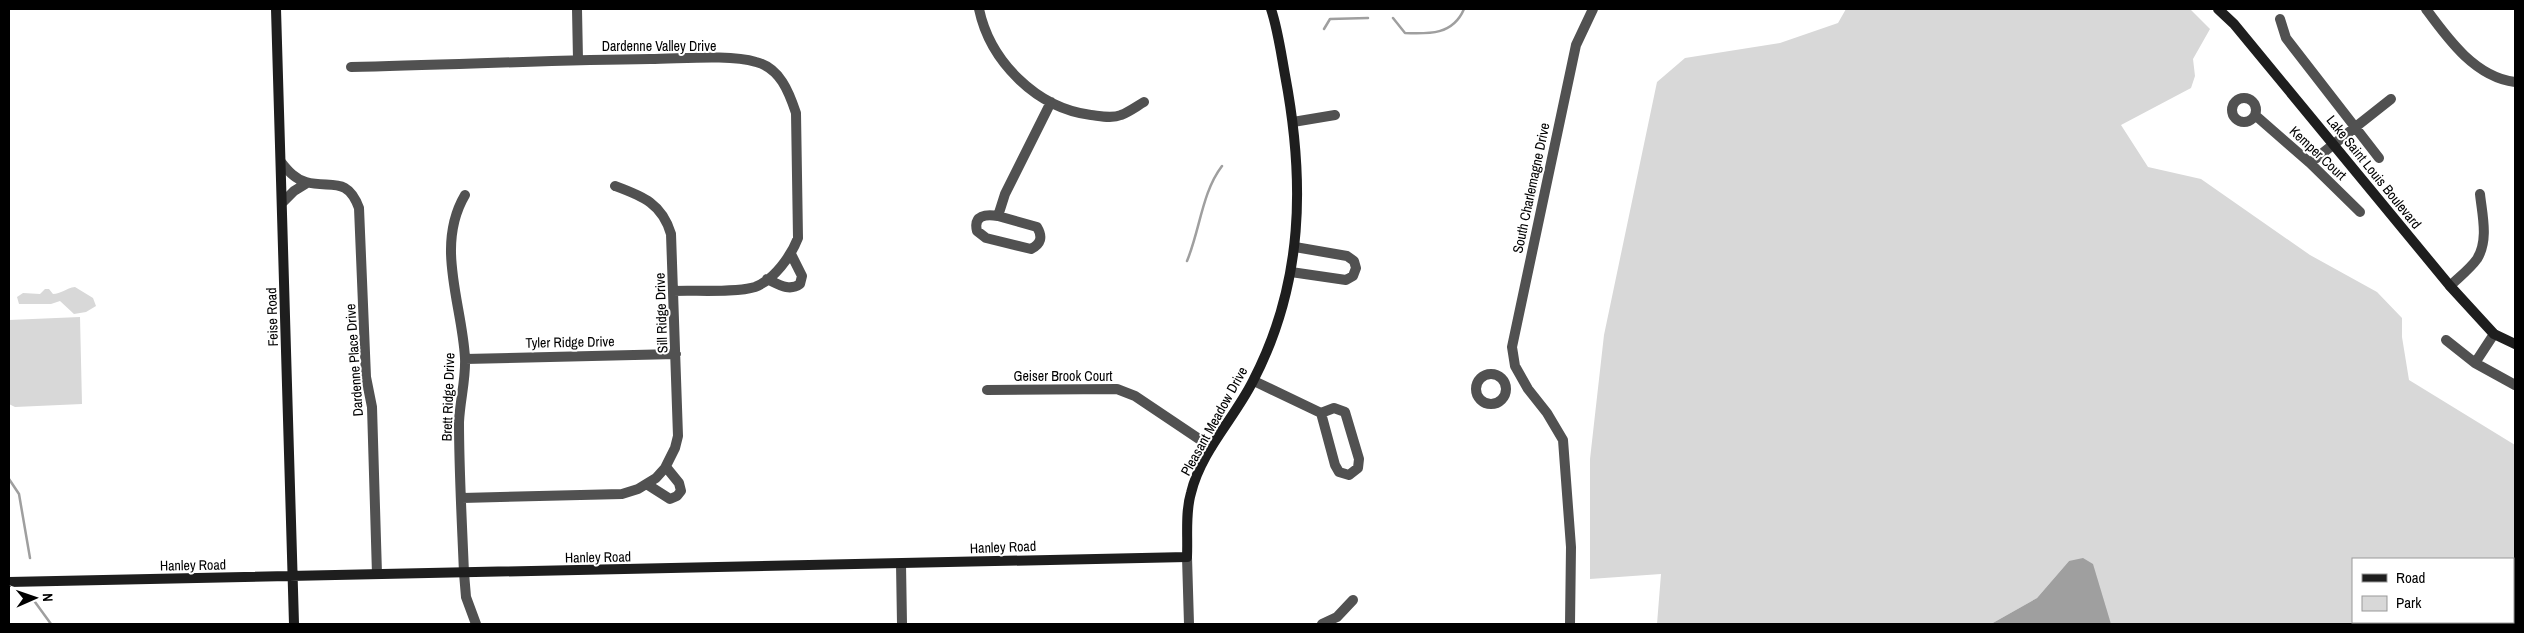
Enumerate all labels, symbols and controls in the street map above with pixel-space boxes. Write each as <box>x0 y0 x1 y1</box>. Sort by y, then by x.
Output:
street label: Dardenne Valley Drive <box>602 37 716 55</box>
street label: Lake Saint Louis Boulevard <box>2323 112 2425 232</box>
street label: South Charlemagne Drive <box>1508 121 1554 255</box>
street label: Kemper Court <box>2286 122 2350 184</box>
street label: Sill Ridge Drive <box>651 273 671 353</box>
street label: Feise Road <box>262 287 282 347</box>
street label: Dardenne Place Drive <box>341 303 367 417</box>
street label: Tyler Ridge Drive <box>525 332 615 352</box>
street label: Brett Ridge Drive <box>437 352 459 442</box>
street label: Pleasant Meadow Drive <box>1177 363 1251 479</box>
street label: Geiser Brook Court <box>1014 367 1112 385</box>
street label: Hanley Road <box>970 537 1036 557</box>
street label: Hanley Road <box>565 547 631 567</box>
street label: Hanley Road <box>160 555 226 575</box>
legend <box>2352 558 2514 623</box>
text: Road <box>2396 567 2425 588</box>
north arrow <box>10 573 60 623</box>
text: Park <box>2396 592 2422 613</box>
text: N <box>39 593 57 602</box>

